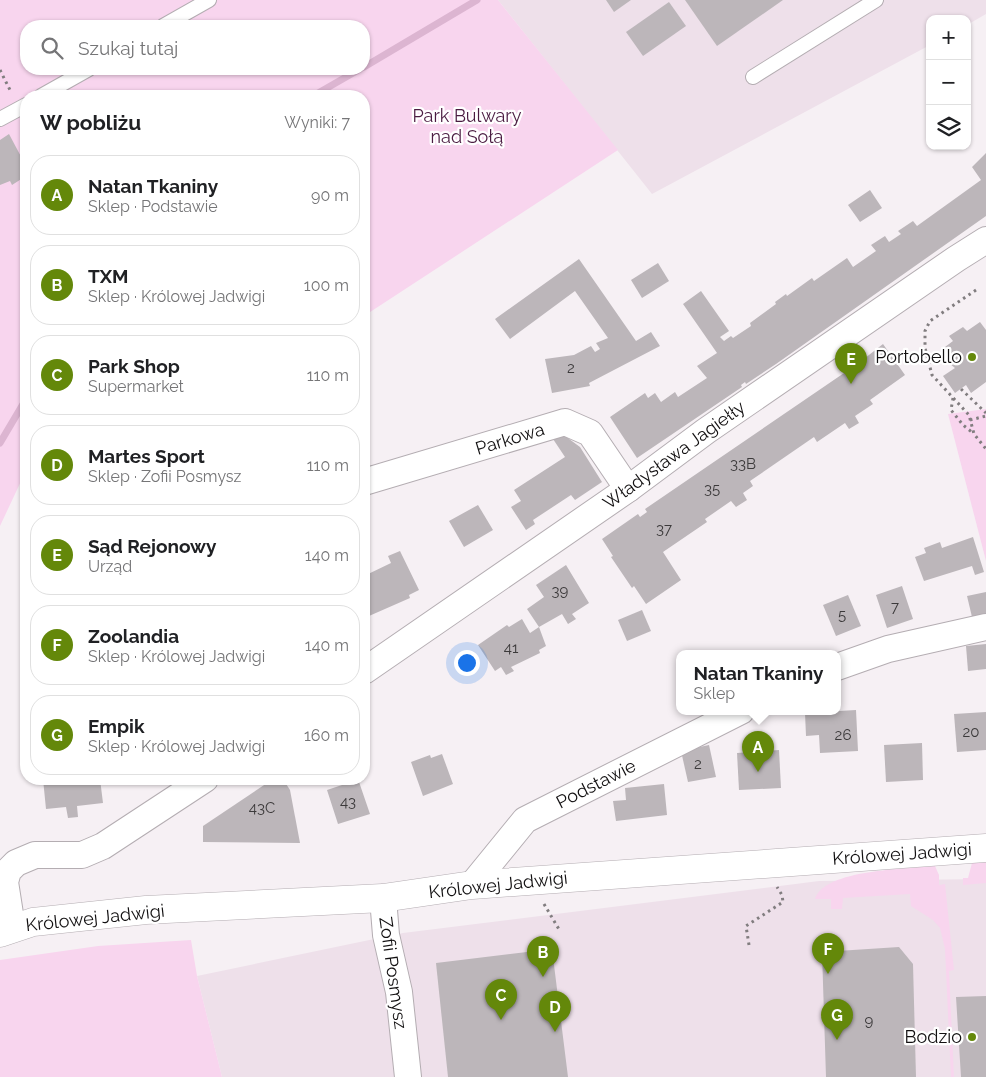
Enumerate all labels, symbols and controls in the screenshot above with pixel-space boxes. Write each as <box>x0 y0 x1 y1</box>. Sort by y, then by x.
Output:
map controls <box>926 15 971 150</box>
button: + <box>926 15 971 60</box>
search box <box>20 20 370 75</box>
icon: search <box>38 34 66 62</box>
text: Szukaj tutaj <box>78 37 178 59</box>
button: − <box>926 60 971 105</box>
park label: Park Bulwary nad Sołą <box>413 105 522 147</box>
button: layers <box>926 105 971 150</box>
text: W pobliżu <box>40 110 141 135</box>
text: Wyniki: 7 <box>284 113 350 132</box>
text: Natan Tkaniny <box>88 175 218 197</box>
text: A <box>52 186 62 205</box>
text: 90 m <box>311 186 349 205</box>
text: Sklep · Podstawie <box>88 197 218 216</box>
text: TXM <box>88 265 128 287</box>
text: B <box>52 276 62 295</box>
text: 100 m <box>304 276 349 295</box>
text: Sklep · Królowej Jadwigi <box>88 287 265 306</box>
pin: E <box>835 343 867 384</box>
place label: Portobello <box>875 346 962 367</box>
marker: Portobello <box>966 351 978 363</box>
text: Park Shop <box>88 355 180 377</box>
house number: 2 <box>567 359 575 377</box>
text: C <box>52 366 62 385</box>
text: 110 m <box>307 366 349 385</box>
text: Supermarket <box>88 377 184 396</box>
street label: Władysława Jagiełły <box>599 396 749 513</box>
street label: Parkowa <box>473 418 547 459</box>
text: Martes Sport <box>88 445 205 467</box>
house number: 33B <box>730 455 756 473</box>
text: D <box>51 456 63 475</box>
text: 110 m <box>307 456 349 475</box>
text: Sklep · Zofii Posmysz <box>88 467 241 486</box>
house number: 35 <box>704 480 720 498</box>
house number: 37 <box>656 520 672 538</box>
text: Sąd Rejonowy <box>88 535 217 557</box>
text: E <box>52 546 62 565</box>
text: 140 m <box>305 546 349 565</box>
text: Urząd <box>88 557 132 576</box>
house number: 39 <box>552 582 569 600</box>
house number: 7 <box>891 598 899 616</box>
house number: 5 <box>838 606 846 624</box>
text: Zoolandia <box>88 625 179 647</box>
text: F <box>52 636 62 655</box>
text: 140 m <box>305 636 349 655</box>
house number: 41 <box>504 639 519 657</box>
text: Sklep · Królowej Jadwigi <box>88 647 265 666</box>
your location <box>454 650 480 676</box>
popup <box>676 650 841 715</box>
text: Natan Tkaniny <box>693 662 824 684</box>
text: Sklep <box>693 684 735 703</box>
text: Empik <box>88 715 145 737</box>
house number: 20 <box>963 723 980 741</box>
text: G <box>51 726 63 745</box>
text: 160 m <box>304 726 349 745</box>
house number: 26 <box>835 726 851 744</box>
pin: A <box>742 731 774 772</box>
text: Sklep · Królowej Jadwigi <box>88 737 265 756</box>
street label: Podstawie <box>553 754 639 812</box>
house number: 2 <box>694 755 702 773</box>
house number: 43 <box>340 793 356 811</box>
house number: 43C <box>249 799 275 817</box>
street label: Królowej Jadwigi <box>832 838 972 869</box>
street label: Królowej Jadwigi <box>427 867 569 902</box>
street label: Królowej Jadwigi <box>24 900 166 935</box>
street label: Zofii Posmysz <box>375 916 412 1030</box>
pin: F <box>812 933 844 974</box>
pin: B <box>527 936 559 977</box>
pin: C <box>485 979 517 1020</box>
pin: D <box>539 991 571 1032</box>
pin: G <box>821 999 853 1040</box>
house number: 9 <box>865 1012 874 1030</box>
place label: Bodzio <box>905 1026 962 1047</box>
marker: Bodzio <box>966 1031 978 1043</box>

